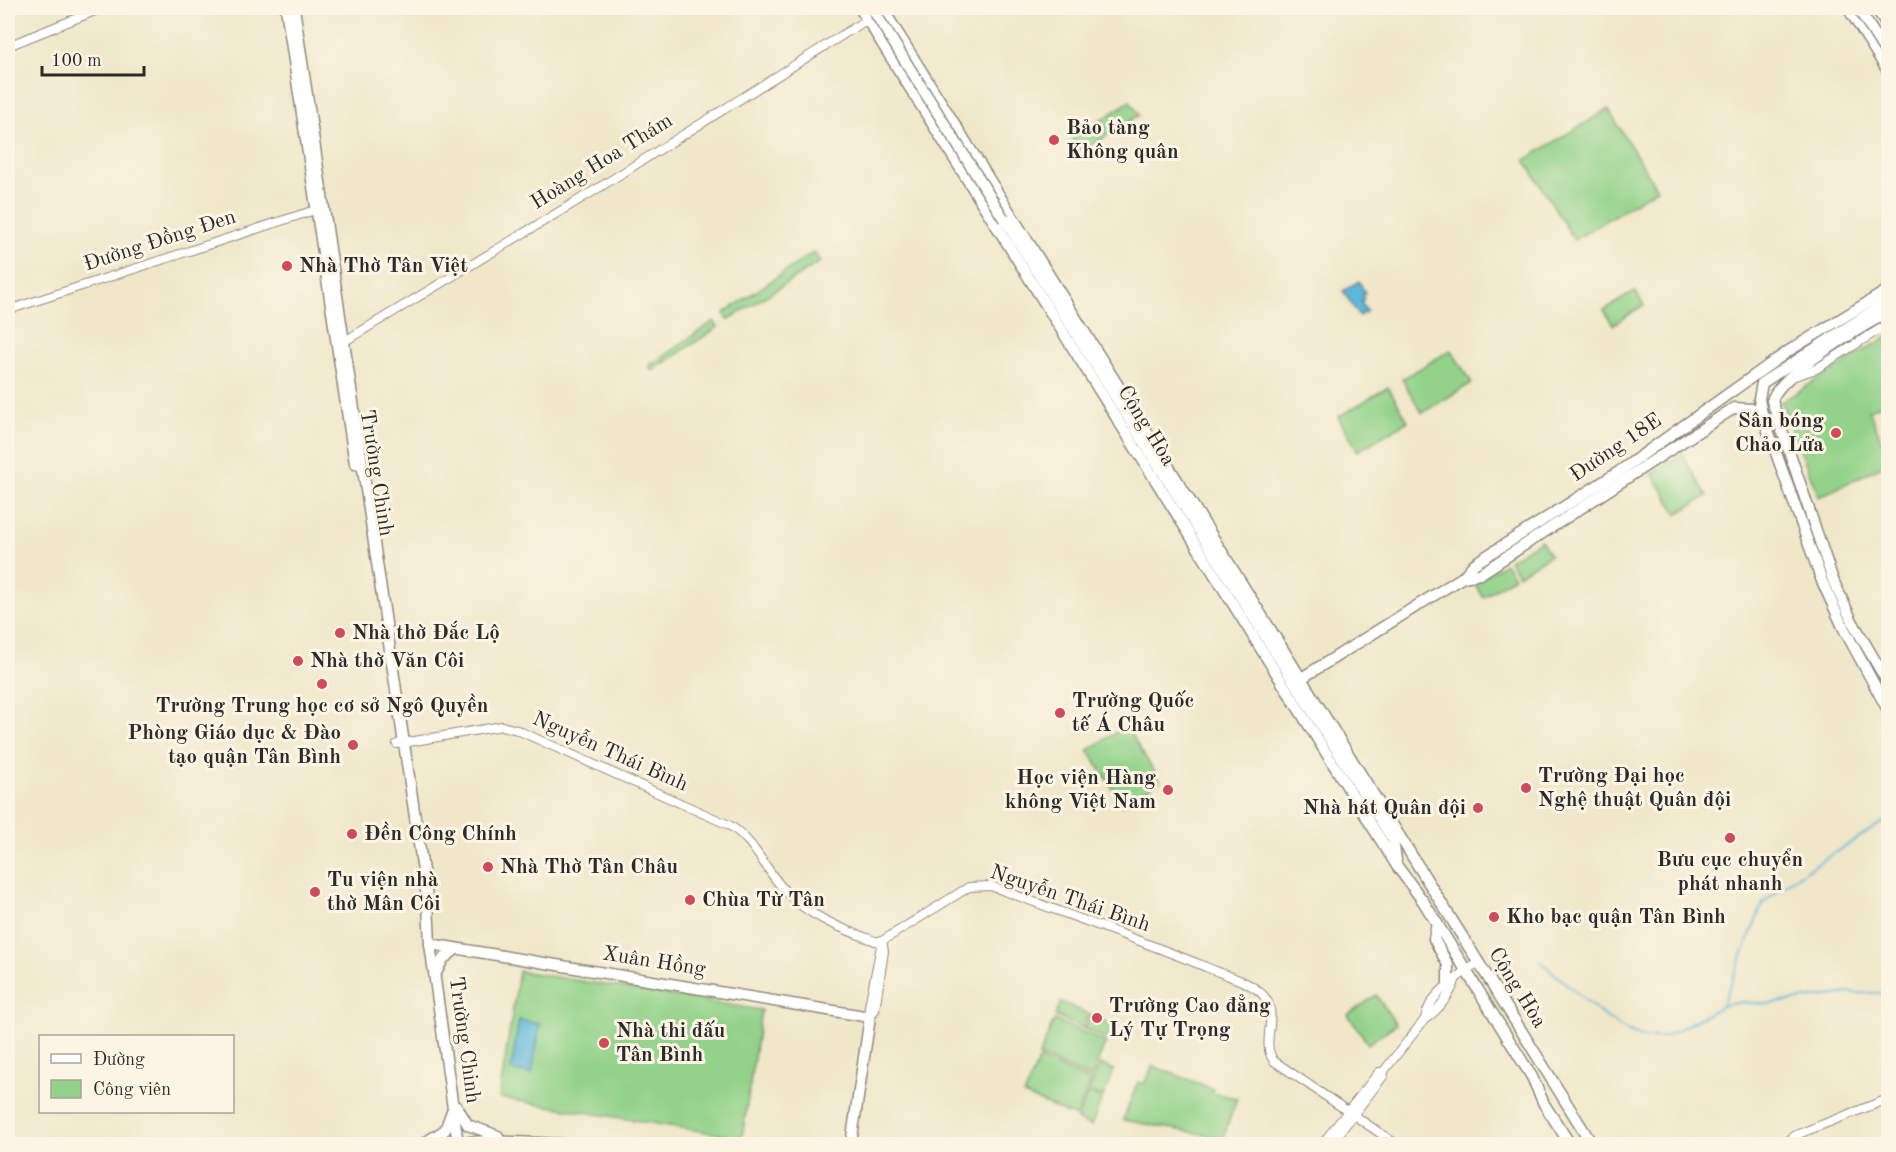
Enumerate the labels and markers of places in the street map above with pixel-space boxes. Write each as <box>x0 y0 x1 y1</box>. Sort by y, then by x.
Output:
place label: Bảo tàng Không quân <box>1066 118 1179 163</box>
marker: Bảo tàng Không quân <box>1047 133 1061 147</box>
place label: Nhà Thờ Tân Việt <box>299 256 468 277</box>
marker: Nhà Thờ Tân Việt <box>280 259 294 273</box>
place label: Sân bóng Chảo Lửa <box>1735 411 1824 456</box>
marker: Sân bóng Chảo Lửa <box>1829 426 1843 440</box>
place label: Nhà thờ Đắc Lộ <box>352 620 500 644</box>
marker: Nhà thờ Đắc Lộ <box>333 626 347 640</box>
place label: Nhà thờ Văn Côi <box>310 651 464 672</box>
marker: Nhà thờ Văn Côi <box>291 654 305 668</box>
marker: Trường Trung học cơ sở Ngô Quyền <box>315 677 329 691</box>
place label: Trường Quốc tế Á Châu <box>1072 690 1194 736</box>
place label: Trường Trung học cơ sở Ngô Quyền <box>155 693 489 717</box>
marker: Trường Quốc tế Á Châu <box>1053 706 1067 720</box>
place label: Phòng Giáo dục & Đào tạo quận Tân Bình <box>128 723 341 768</box>
marker: Phòng Giáo dục & Đào tạo quận Tân Bình <box>346 738 360 752</box>
place label: Trường Đại học Nghệ thuật Quân đội <box>1538 766 1731 811</box>
place label: Học viện Hàng không Việt Nam <box>1005 768 1156 813</box>
marker: Trường Đại học Nghệ thuật Quân đội <box>1519 781 1533 795</box>
marker: Học viện Hàng không Việt Nam <box>1161 783 1175 797</box>
place label: Nhà hát Quân đội <box>1303 798 1466 819</box>
marker: Nhà hát Quân đội <box>1471 801 1485 815</box>
place label: Đền Công Chính <box>364 821 517 845</box>
marker: Đền Công Chính <box>345 827 359 841</box>
marker: Bưu cục chuyển phát nhanh <box>1723 831 1737 845</box>
place label: Bưu cục chuyển phát nhanh <box>1657 848 1803 895</box>
place label: Nhà Thờ Tân Châu <box>500 857 678 878</box>
marker: Nhà Thờ Tân Châu <box>481 860 495 874</box>
place label: Tu viện nhà thờ Mân Côi <box>327 870 440 915</box>
marker: Tu viện nhà thờ Mân Côi <box>308 885 322 899</box>
place label: Chùa Từ Tân <box>702 890 825 911</box>
marker: Chùa Từ Tân <box>683 893 697 907</box>
place label: Kho bạc quận Tân Bình <box>1506 907 1726 928</box>
marker: Kho bạc quận Tân Bình <box>1487 910 1501 924</box>
place label: Trường Cao đẳng Lý Tự Trọng <box>1109 994 1271 1041</box>
marker: Trường Cao đẳng Lý Tự Trọng <box>1090 1011 1104 1025</box>
place label: Nhà thi đấu Tân Bình <box>616 1020 725 1066</box>
marker: Nhà thi đấu Tân Bình <box>597 1036 611 1050</box>

